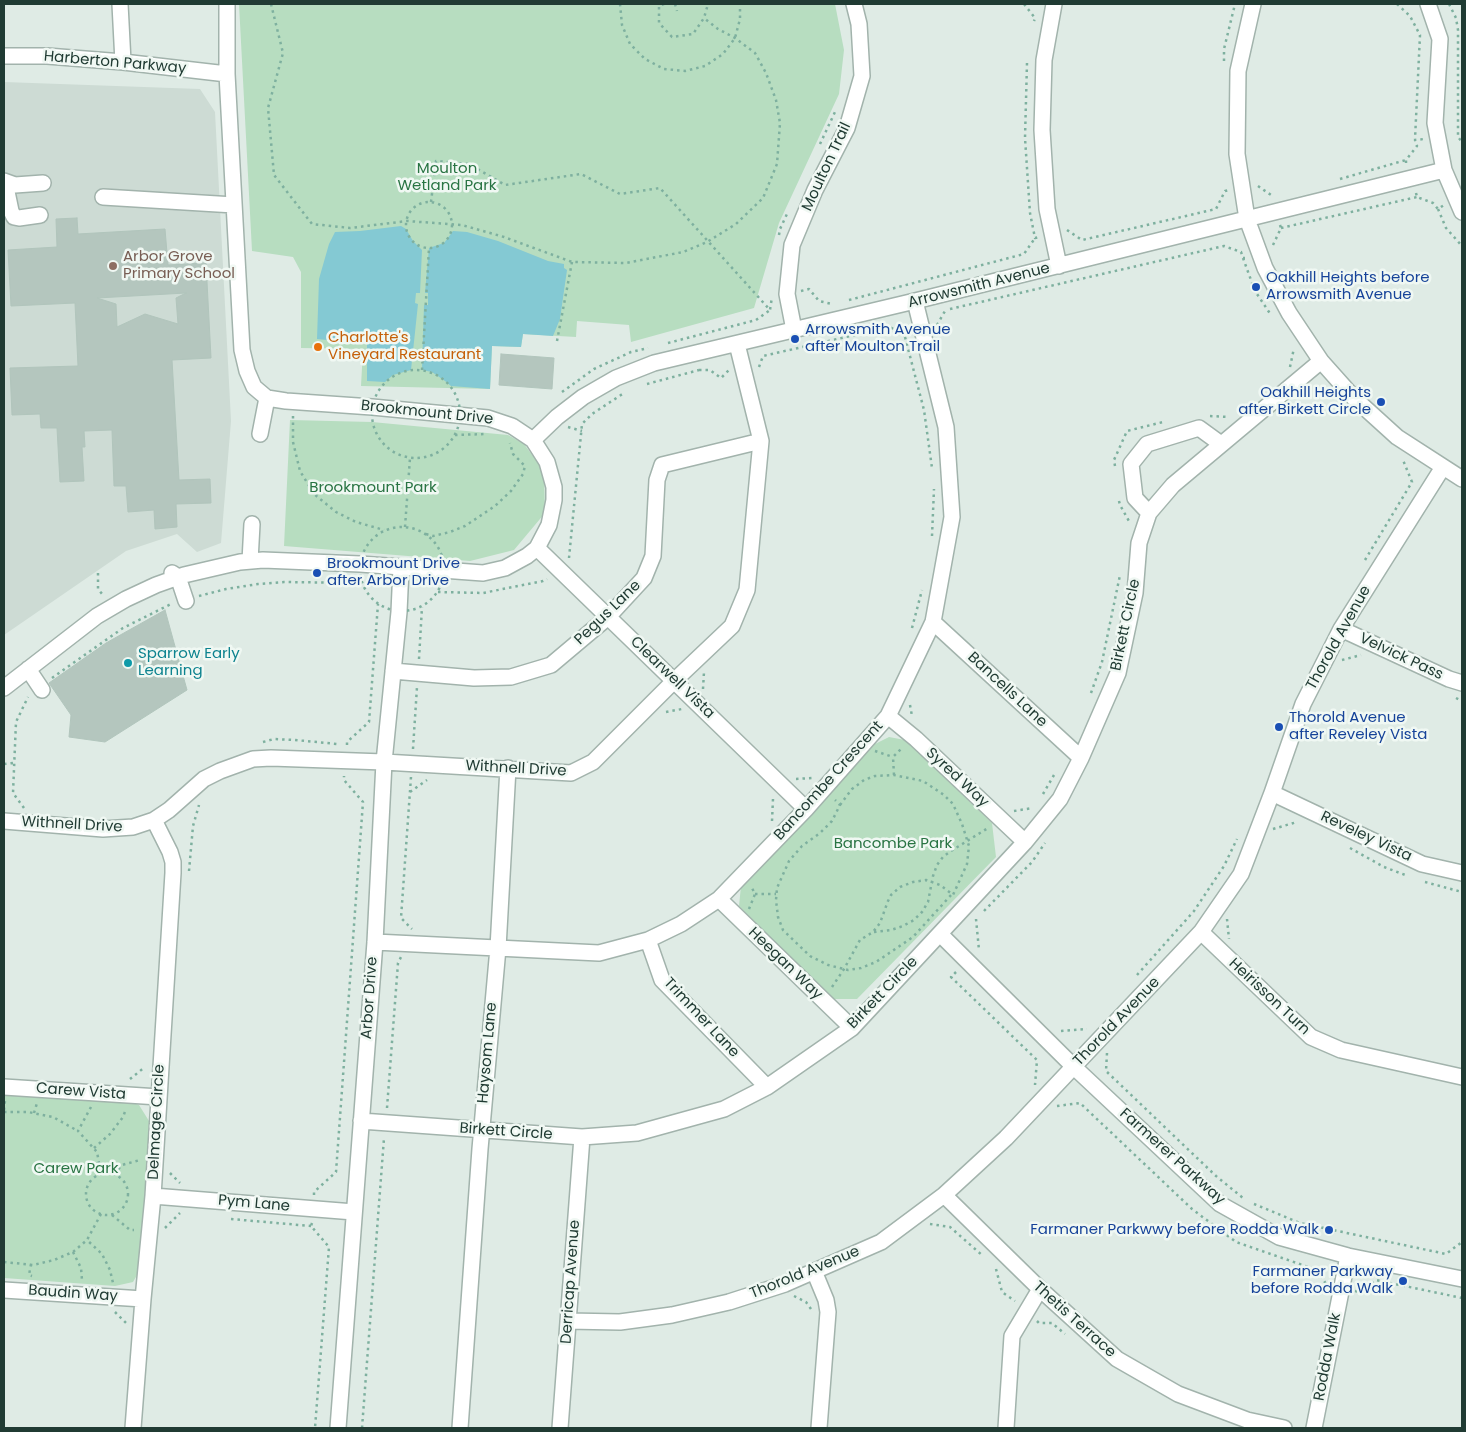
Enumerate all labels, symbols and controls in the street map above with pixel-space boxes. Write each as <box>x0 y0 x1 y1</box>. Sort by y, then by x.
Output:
street label: Harberton Parkway <box>43 48 187 78</box>
street label: Moulton Trail <box>799 120 855 214</box>
park label: Moulton Wetland Park <box>397 160 497 195</box>
place label: Arbor Grove Primary School <box>123 248 235 283</box>
marker: Arbor Grove Primary School <box>107 260 119 272</box>
street label: Arrowsmith Avenue <box>906 260 1052 312</box>
place label: Oakhill Heights before Arrowsmith Avenue <box>1266 269 1430 304</box>
marker: Oakhill Heights before Arrowsmith Avenue <box>1250 281 1262 293</box>
place label: Arrowsmith Avenue after Moulton Trail <box>805 321 951 356</box>
place label: Charlotte's Vineyard Restaurant <box>328 329 481 364</box>
marker: Arrowsmith Avenue after Moulton Trail <box>789 333 801 345</box>
marker: Charlotte's Vineyard Restaurant <box>312 341 324 353</box>
place label: Oakhill Heights after Birkett Circle <box>1238 384 1371 419</box>
marker: Oakhill Heights after Birkett Circle <box>1375 396 1387 408</box>
street label: Brookmount Drive <box>360 397 494 429</box>
park label: Brookmount Park <box>309 479 437 497</box>
place label: Brookmount Drive after Arbor Drive <box>327 555 460 590</box>
marker: Brookmount Drive after Arbor Drive <box>311 567 323 579</box>
street label: Pegus Lane <box>571 577 645 649</box>
street label: Birkett Circle <box>1107 577 1145 673</box>
street label: Thorold Avenue <box>1303 583 1375 693</box>
street label: Velvick Pass <box>1356 630 1446 684</box>
street label: Clearwell Vista <box>626 633 718 723</box>
place label: Sparrow Early Learning <box>138 645 240 680</box>
street label: Bancells Lane <box>964 649 1050 731</box>
marker: Sparrow Early Learning <box>122 657 134 669</box>
place label: Thorold Avenue after Reveley Vista <box>1289 709 1427 744</box>
street label: Bancombe Crescent <box>771 718 887 844</box>
marker: Thorold Avenue after Reveley Vista <box>1273 721 1285 733</box>
street label: Syred Way <box>922 744 992 812</box>
street label: Withnell Drive <box>465 757 567 781</box>
street label: Reveley Vista <box>1317 808 1415 866</box>
street label: Withnell Drive <box>21 813 123 837</box>
park label: Bancombe Park <box>834 835 952 853</box>
street label: Heegan Way <box>744 924 826 1004</box>
street label: Birkett Circle <box>844 953 922 1033</box>
street label: Heirisson Turn <box>1225 955 1313 1039</box>
street label: Arbor Drive <box>358 956 382 1040</box>
street label: Trimmer Lane <box>659 974 743 1062</box>
street label: Thorold Avenue <box>1070 974 1164 1070</box>
street label: Haysom Lane <box>475 1002 501 1104</box>
street label: Delmage Circle <box>145 1064 169 1180</box>
street label: Carew Vista <box>35 1080 127 1104</box>
street label: Farmerer Parkway <box>1116 1105 1228 1209</box>
street label: Birkett Circle <box>459 1120 553 1144</box>
park label: Carew Park <box>33 1160 119 1178</box>
street label: Pym Lane <box>217 1192 291 1216</box>
street label: Derricap Avenue <box>558 1219 584 1345</box>
place label: Farmaner Parkwwy before Rodda Walk <box>1030 1221 1319 1239</box>
marker: Farmaner Parkwwy before Rodda Walk <box>1323 1224 1335 1236</box>
street label: Thorold Avenue <box>748 1243 862 1303</box>
place label: Farmaner Parkway before Rodda Walk <box>1251 1263 1393 1298</box>
marker: Farmaner Parkway before Rodda Walk <box>1397 1275 1409 1287</box>
street label: Thetis Terrace <box>1029 1278 1119 1362</box>
street label: Baudin Way <box>28 1282 118 1306</box>
street label: Rodda Walk <box>1311 1311 1345 1403</box>

